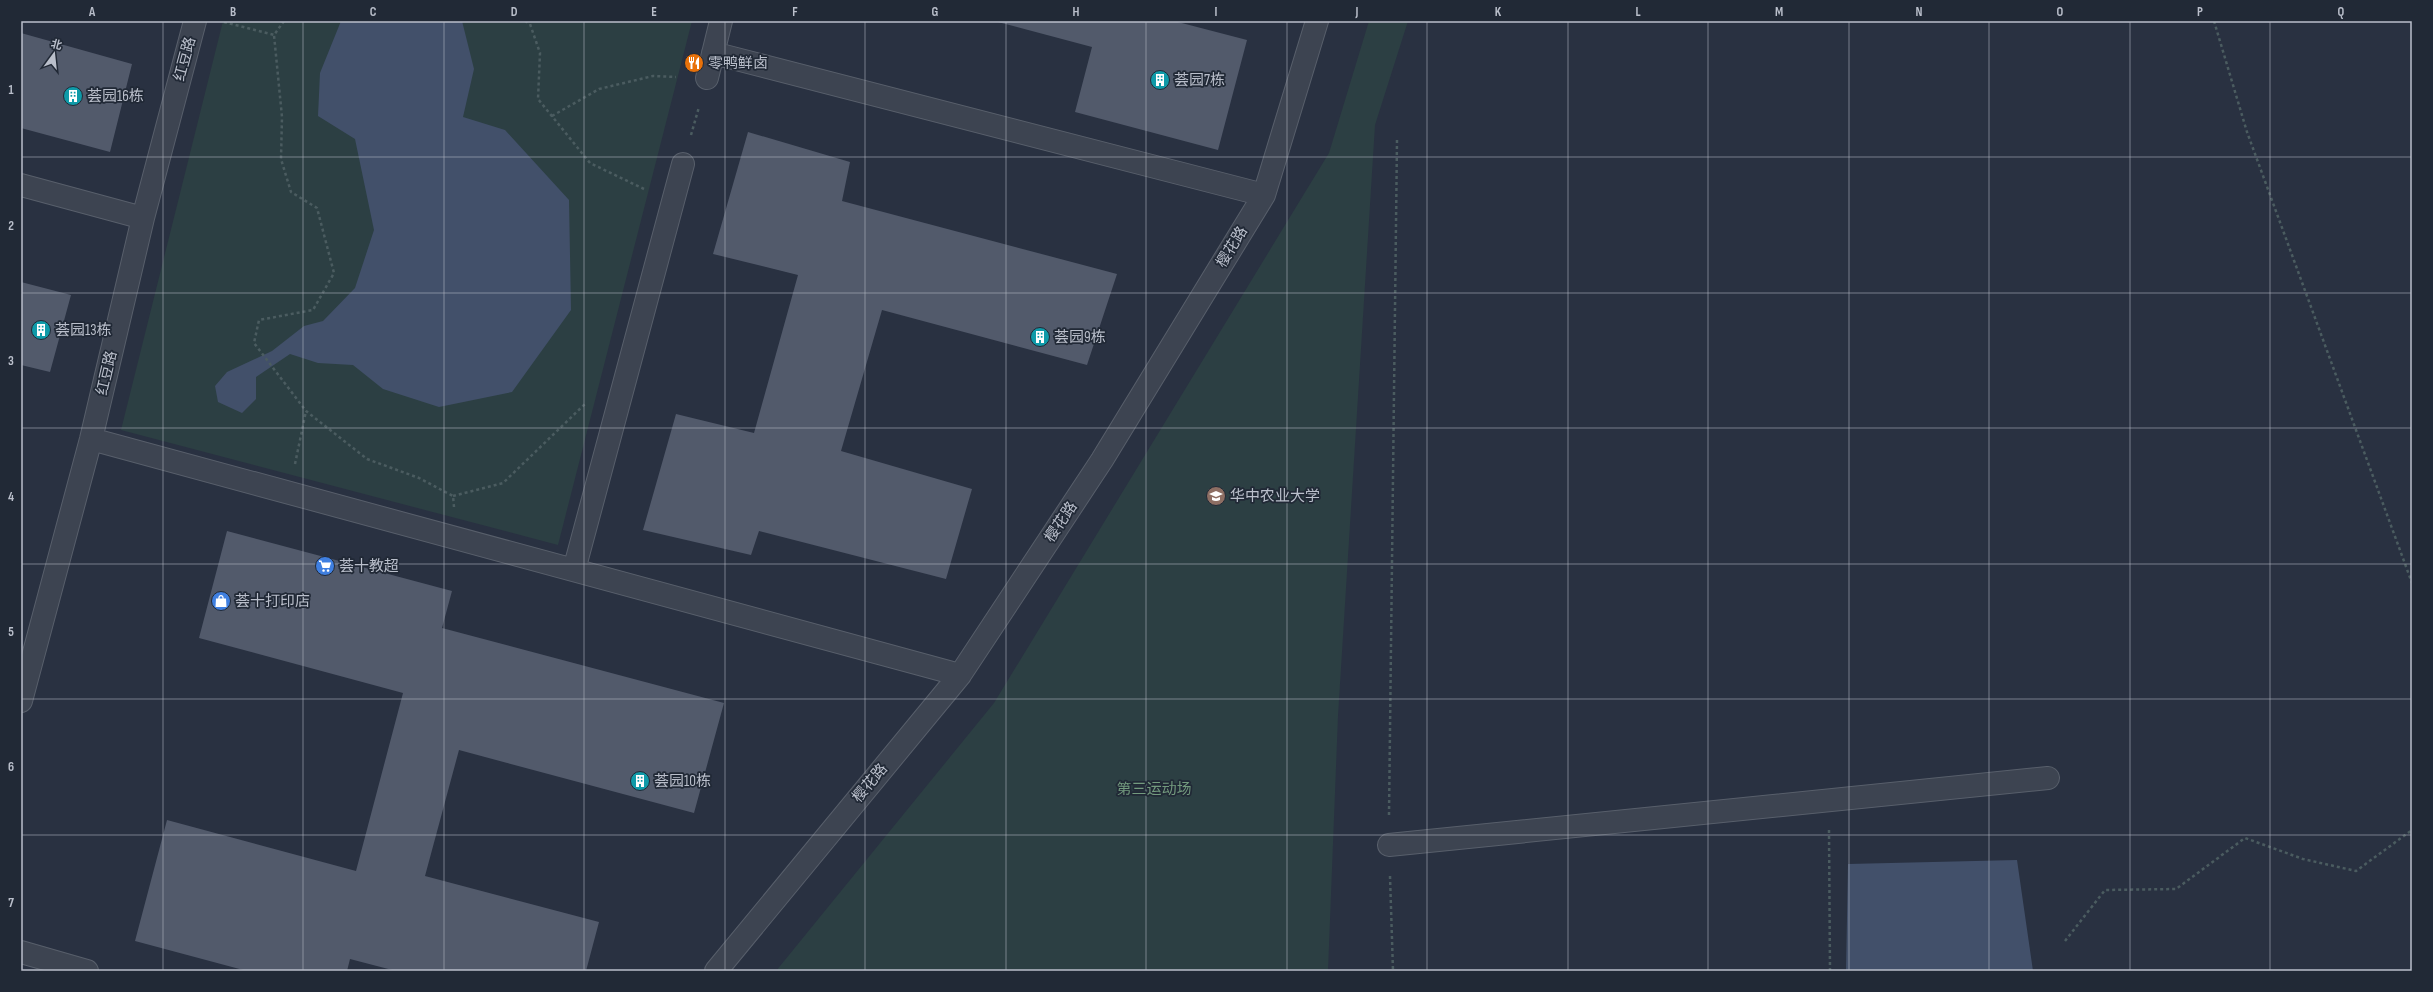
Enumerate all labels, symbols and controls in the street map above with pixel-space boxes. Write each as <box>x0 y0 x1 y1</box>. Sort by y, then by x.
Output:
text: A <box>88 4 96 20</box>
text: B <box>230 4 236 20</box>
text: C <box>370 4 377 20</box>
text: D <box>511 4 518 20</box>
text: E <box>651 4 657 20</box>
text: F <box>792 4 798 20</box>
text: G <box>932 4 939 20</box>
text: H <box>1073 4 1080 20</box>
text: I <box>1215 4 1218 20</box>
text: J <box>1355 4 1359 20</box>
text: K <box>1495 4 1502 20</box>
text: L <box>1635 4 1641 20</box>
text: M <box>1775 4 1783 20</box>
text: N <box>1916 4 1923 20</box>
text: O <box>2057 4 2064 20</box>
text: P <box>2197 4 2203 20</box>
text: Q <box>2338 4 2345 20</box>
north arrow <box>34 34 74 74</box>
street label: 红豆路 <box>170 35 200 83</box>
text: 北 <box>49 37 63 53</box>
restaurant icon: 零鸭鲜卤 <box>683 52 705 74</box>
place label: 零鸭鲜卤 <box>708 54 768 73</box>
building icon: 荟园7栋 <box>1149 69 1171 91</box>
place label: 荟园7栋 <box>1174 71 1225 90</box>
text: 1 <box>8 82 14 98</box>
building icon: 荟园16栋 <box>62 85 84 107</box>
place label: 荟园16栋 <box>87 87 144 106</box>
text: 2 <box>8 218 14 234</box>
street label: 樱花路 <box>1212 223 1252 271</box>
building icon: 荟园13栋 <box>30 319 52 341</box>
place label: 荟园13栋 <box>55 321 112 340</box>
building icon: 荟园9栋 <box>1029 326 1051 348</box>
place label: 荟园9栋 <box>1054 328 1106 347</box>
street label: 红豆路 <box>93 349 121 397</box>
text: 3 <box>8 353 14 369</box>
school or university icon: 华中农业大学 <box>1205 485 1227 507</box>
place label: 华中农业大学 <box>1230 487 1320 506</box>
text: 4 <box>8 489 14 505</box>
street label: 樱花路 <box>1041 498 1081 546</box>
supermarket icon: 荟十教超 <box>314 555 336 577</box>
place label: 荟十教超 <box>339 557 399 576</box>
shop icon: 荟十打印店 <box>210 590 232 612</box>
place label: 荟十打印店 <box>235 592 310 611</box>
text: 5 <box>8 624 14 640</box>
text: 6 <box>8 759 14 775</box>
street label: 樱花路 <box>848 760 892 806</box>
building icon: 荟园10栋 <box>629 770 651 792</box>
place label: 荟园10栋 <box>654 772 711 791</box>
park label: 第三运动场 <box>1116 780 1192 799</box>
text: 7 <box>8 895 14 911</box>

